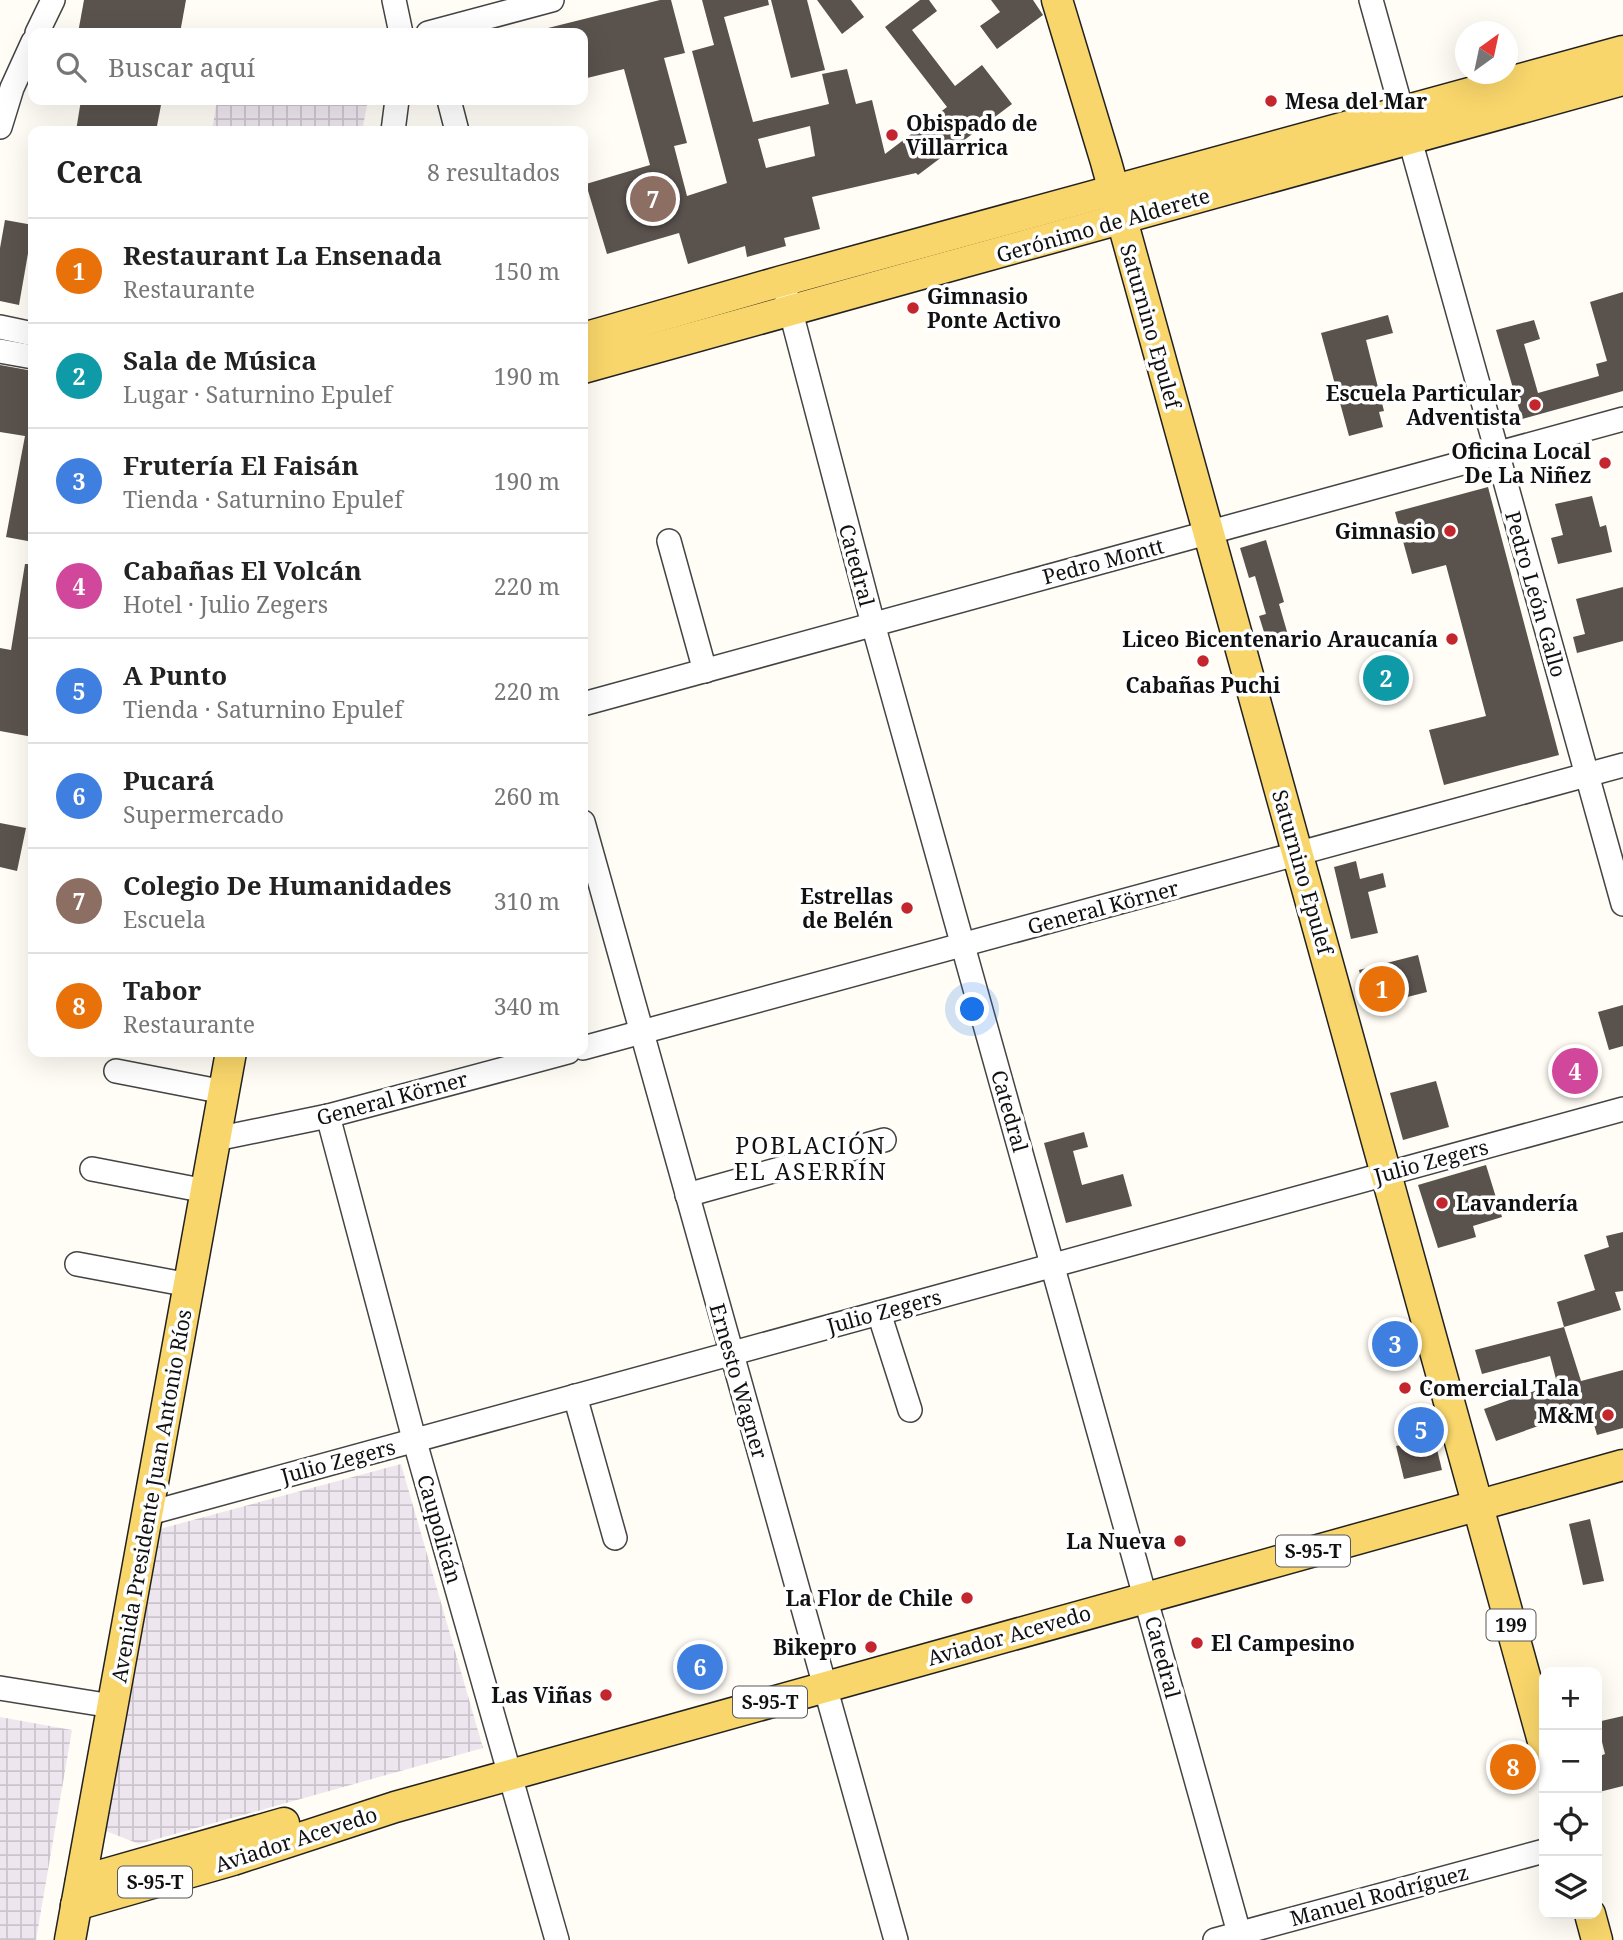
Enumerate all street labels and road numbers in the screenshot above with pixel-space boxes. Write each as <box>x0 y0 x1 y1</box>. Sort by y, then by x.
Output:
street label: Gerónimo de Alderete <box>993 181 1213 269</box>
street label: Saturnino Epulef <box>1114 240 1189 414</box>
street label: Pedro León Gallo <box>1499 508 1573 680</box>
street label: Catedral <box>833 521 882 610</box>
street label: Pedro Montt <box>1039 531 1167 591</box>
street label: Saturnino Epulef <box>1266 786 1341 960</box>
street label: General Körner <box>1024 873 1182 941</box>
street label: General Körner <box>313 1064 471 1132</box>
street label: Catedral <box>985 1067 1035 1156</box>
street label: Julio Zegers <box>1370 1132 1491 1190</box>
street label: Julio Zegers <box>823 1282 944 1340</box>
street label: Ernesto Wagner <box>703 1300 775 1462</box>
street label: Avenida Presidente Juan Antonio Ríos <box>104 1307 198 1685</box>
street label: Julio Zegers <box>277 1432 398 1490</box>
street label: Caupolicán <box>411 1471 469 1587</box>
road number: S-95-T <box>1276 1536 1350 1567</box>
street label: Aviador Acevedo <box>924 1598 1094 1672</box>
road number: 199 <box>1486 1610 1536 1640</box>
street label: Catedral <box>1139 1613 1188 1702</box>
road number: S-95-T <box>733 1686 807 1718</box>
street label: Aviador Acevedo <box>211 1800 381 1878</box>
street label: Manuel Rodríguez <box>1287 1858 1471 1932</box>
road number: S-95-T <box>118 1866 192 1898</box>

